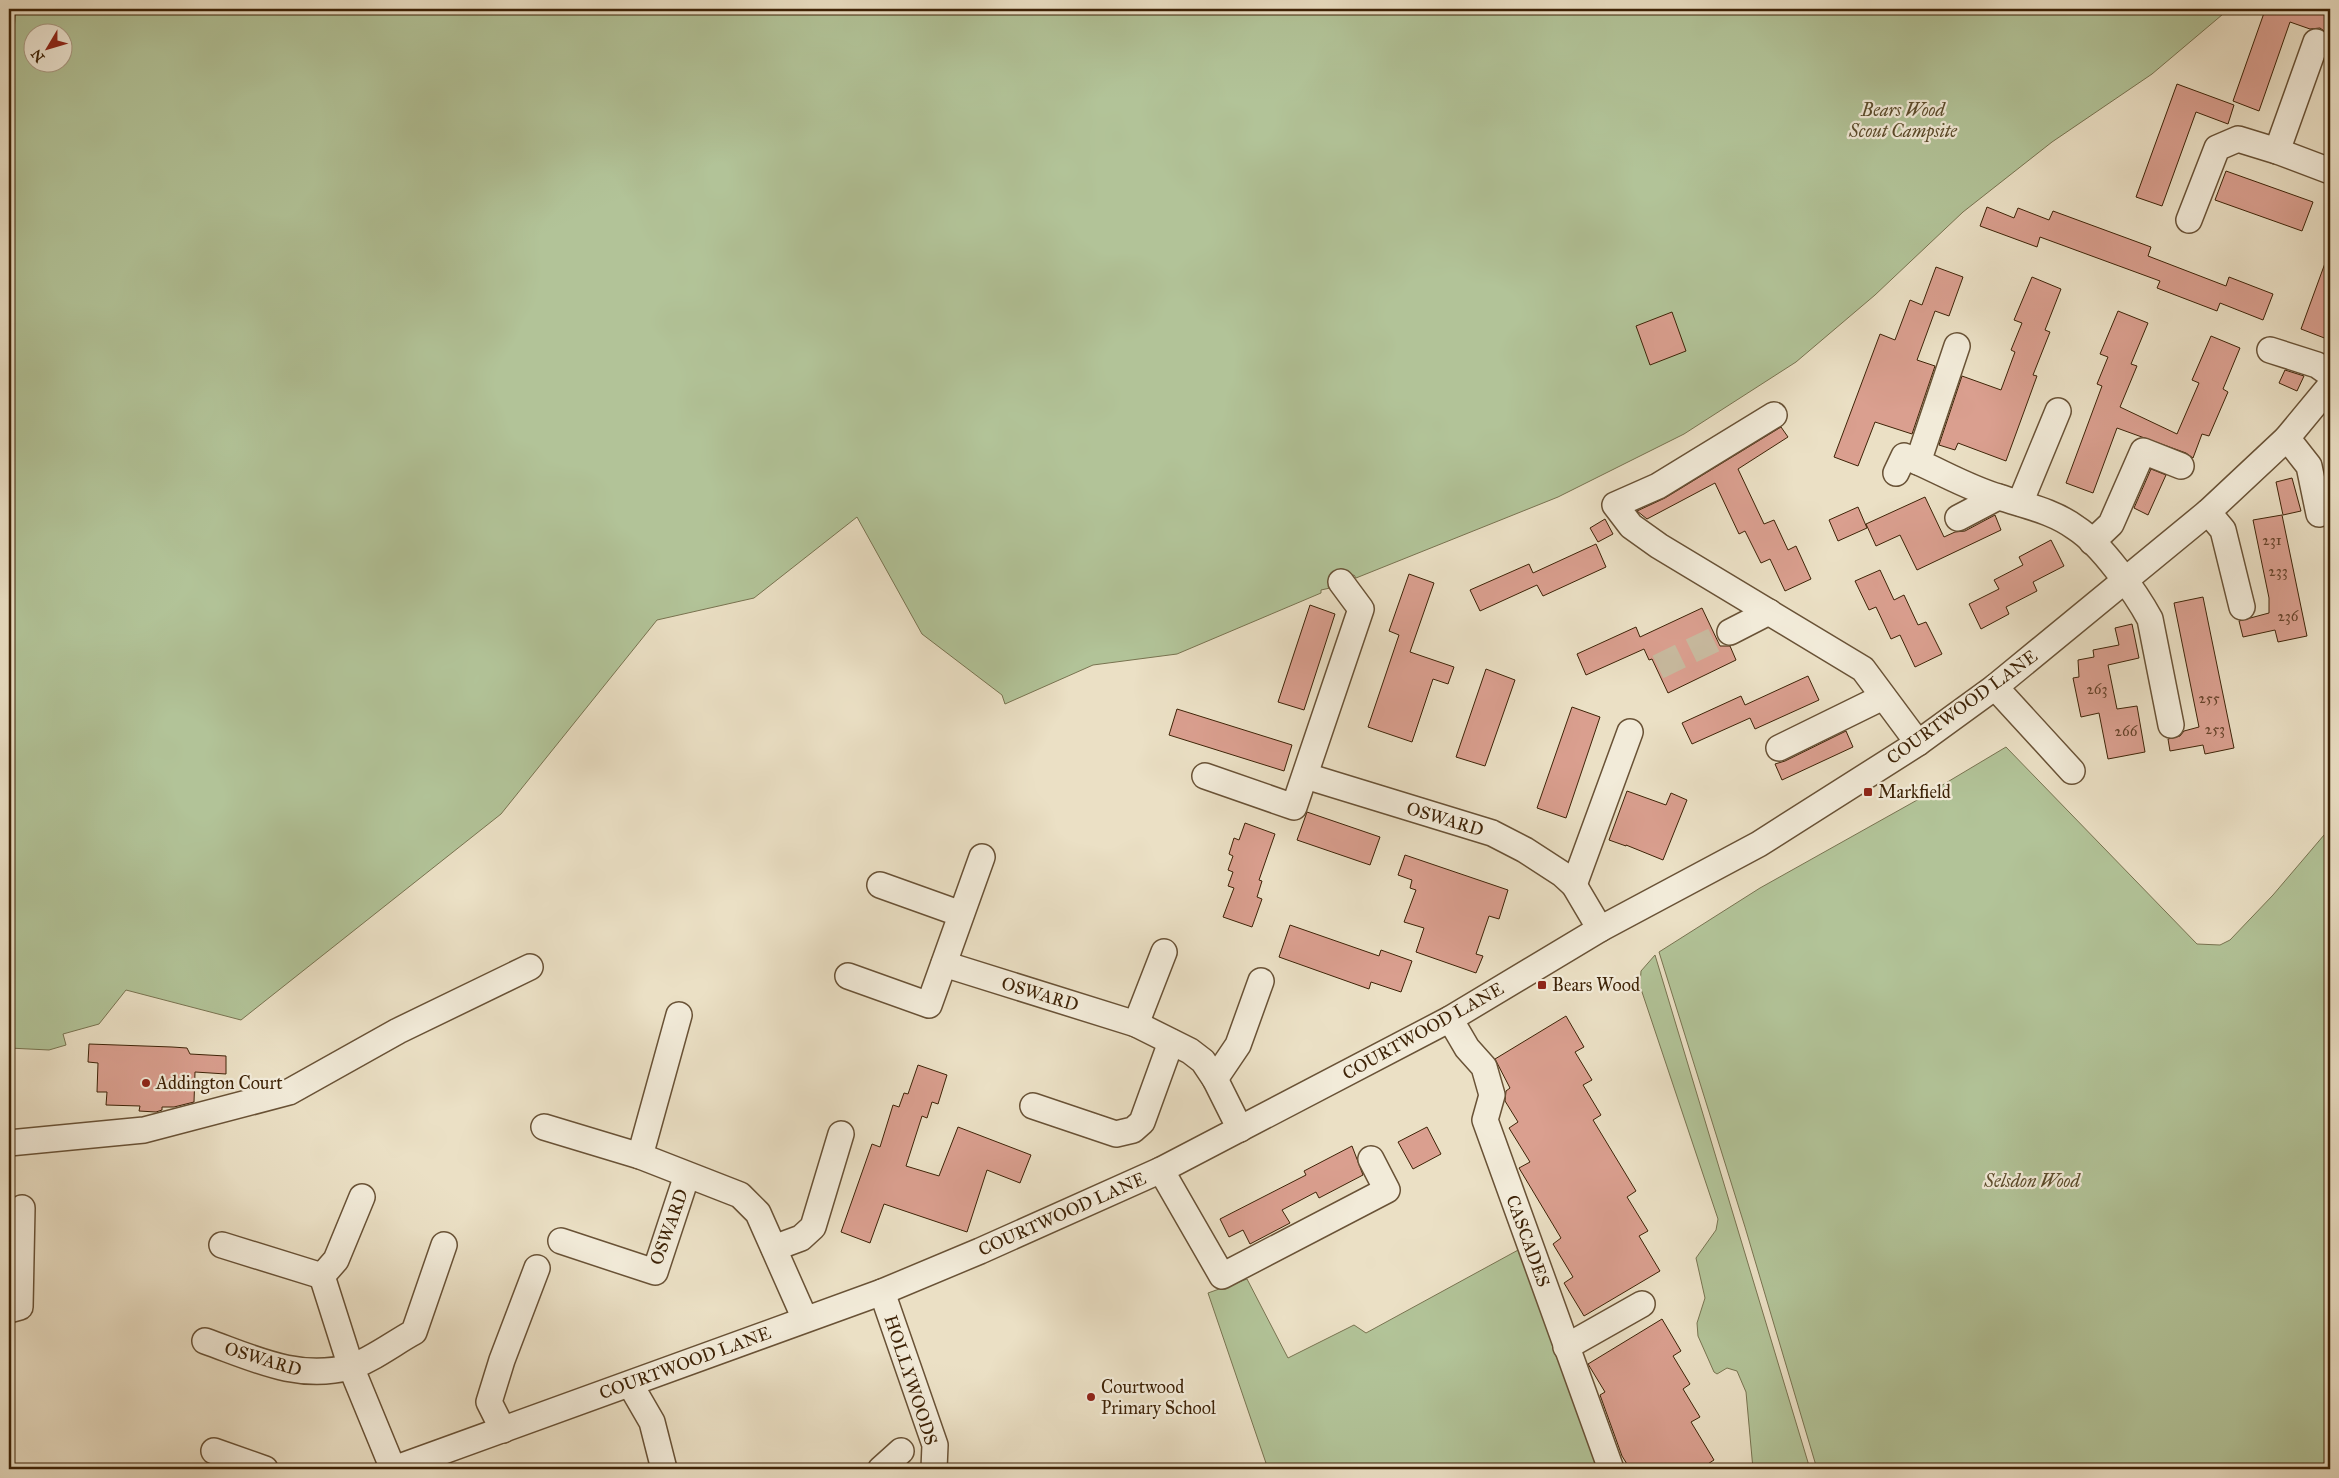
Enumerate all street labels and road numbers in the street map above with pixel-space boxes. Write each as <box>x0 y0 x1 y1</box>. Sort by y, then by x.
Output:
street label: COURTWOOD LANE <box>1882 645 2042 769</box>
street label: OSWARD <box>1404 797 1486 841</box>
street label: OSWARD <box>999 972 1081 1016</box>
street label: COURTWOOD LANE <box>1338 977 1508 1085</box>
street label: COURTWOOD LANE <box>975 1167 1149 1261</box>
street label: OSWARD <box>645 1186 693 1268</box>
street label: CASCADES <box>1501 1192 1555 1290</box>
street label: HOLLYWOODS <box>880 1312 942 1448</box>
street label: COURTWOOD LANE <box>596 1322 774 1404</box>
street label: OSWARD <box>222 1337 304 1381</box>

